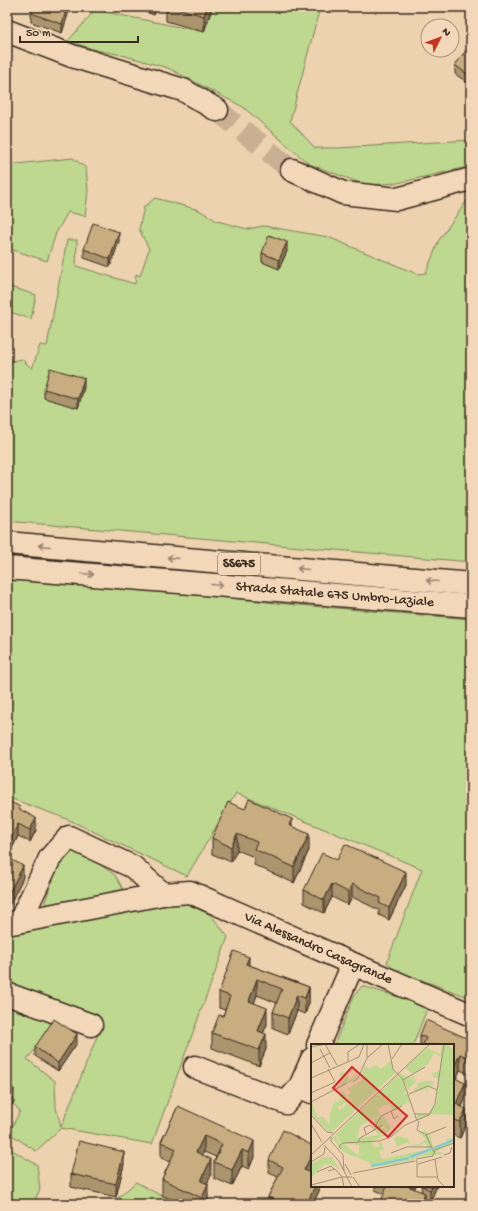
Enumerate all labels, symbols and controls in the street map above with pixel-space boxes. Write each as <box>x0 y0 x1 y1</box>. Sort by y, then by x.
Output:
scale bar <box>20 18 138 44</box>
north arrow <box>420 18 460 58</box>
text: N <box>439 26 453 39</box>
text: 50 m <box>26 27 51 41</box>
one-way arrow <box>38 542 51 550</box>
road number: SS675 <box>218 553 260 575</box>
one-way arrow <box>167 554 180 561</box>
one-way arrow <box>297 566 310 573</box>
one-way arrow <box>81 571 94 578</box>
one-way arrow <box>426 577 439 584</box>
street label: Strada Statale 675 Umbro-Laziale <box>235 578 435 612</box>
one-way arrow <box>210 581 223 589</box>
street label: Via Alessandro Casagrande <box>241 908 396 989</box>
inset map <box>311 1044 454 1187</box>

